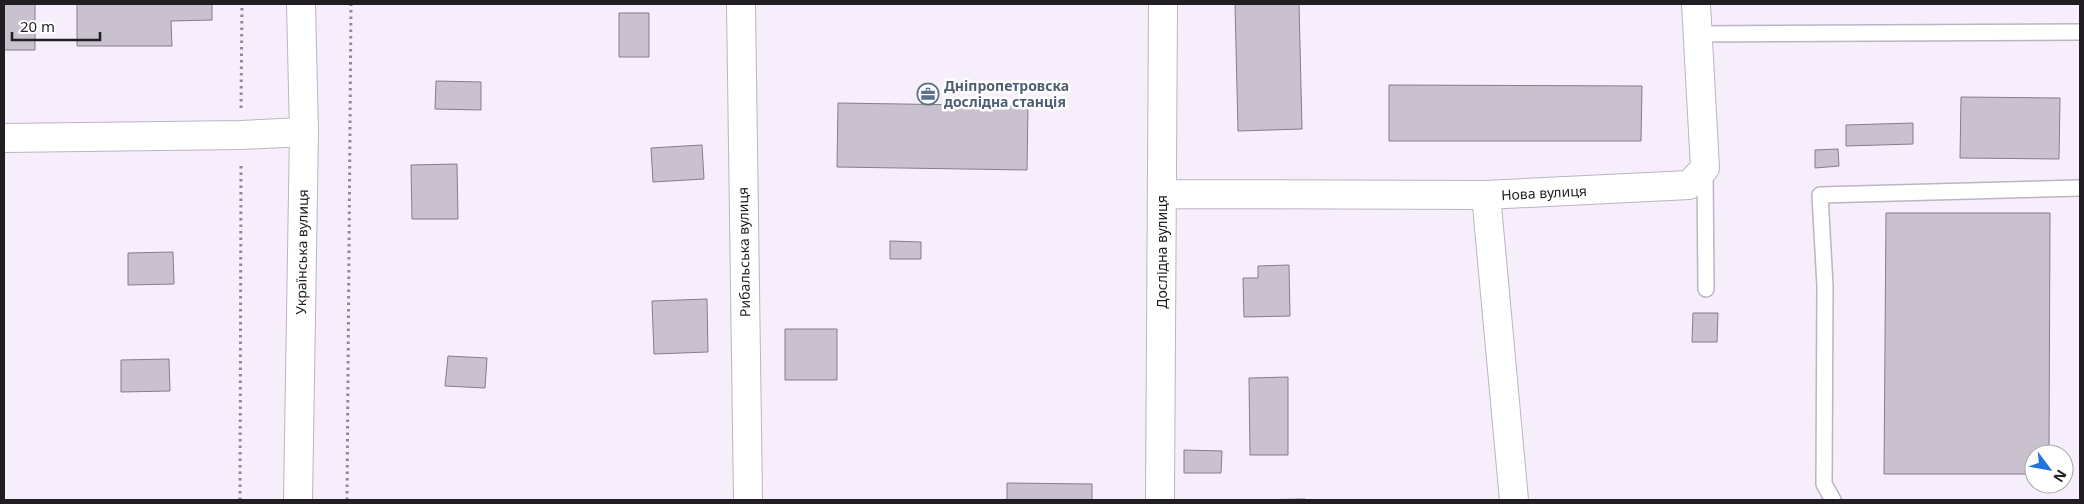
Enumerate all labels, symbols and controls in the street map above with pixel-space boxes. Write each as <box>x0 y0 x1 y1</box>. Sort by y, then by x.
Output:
scale bar <box>12 10 100 42</box>
text: 20 m <box>20 16 55 36</box>
place label: Дніпропетровска дослідна станція <box>944 76 1069 111</box>
office icon: Дніпропетровска дослідна станція <box>916 82 940 106</box>
street label: Нова вулиця <box>1501 181 1587 204</box>
street label: Рибальська вулиця <box>733 187 754 317</box>
street label: Українська вулиця <box>291 189 312 315</box>
street label: Дослідна вулиця <box>1152 195 1171 309</box>
north arrow <box>2024 444 2074 494</box>
text: N <box>2049 466 2072 486</box>

